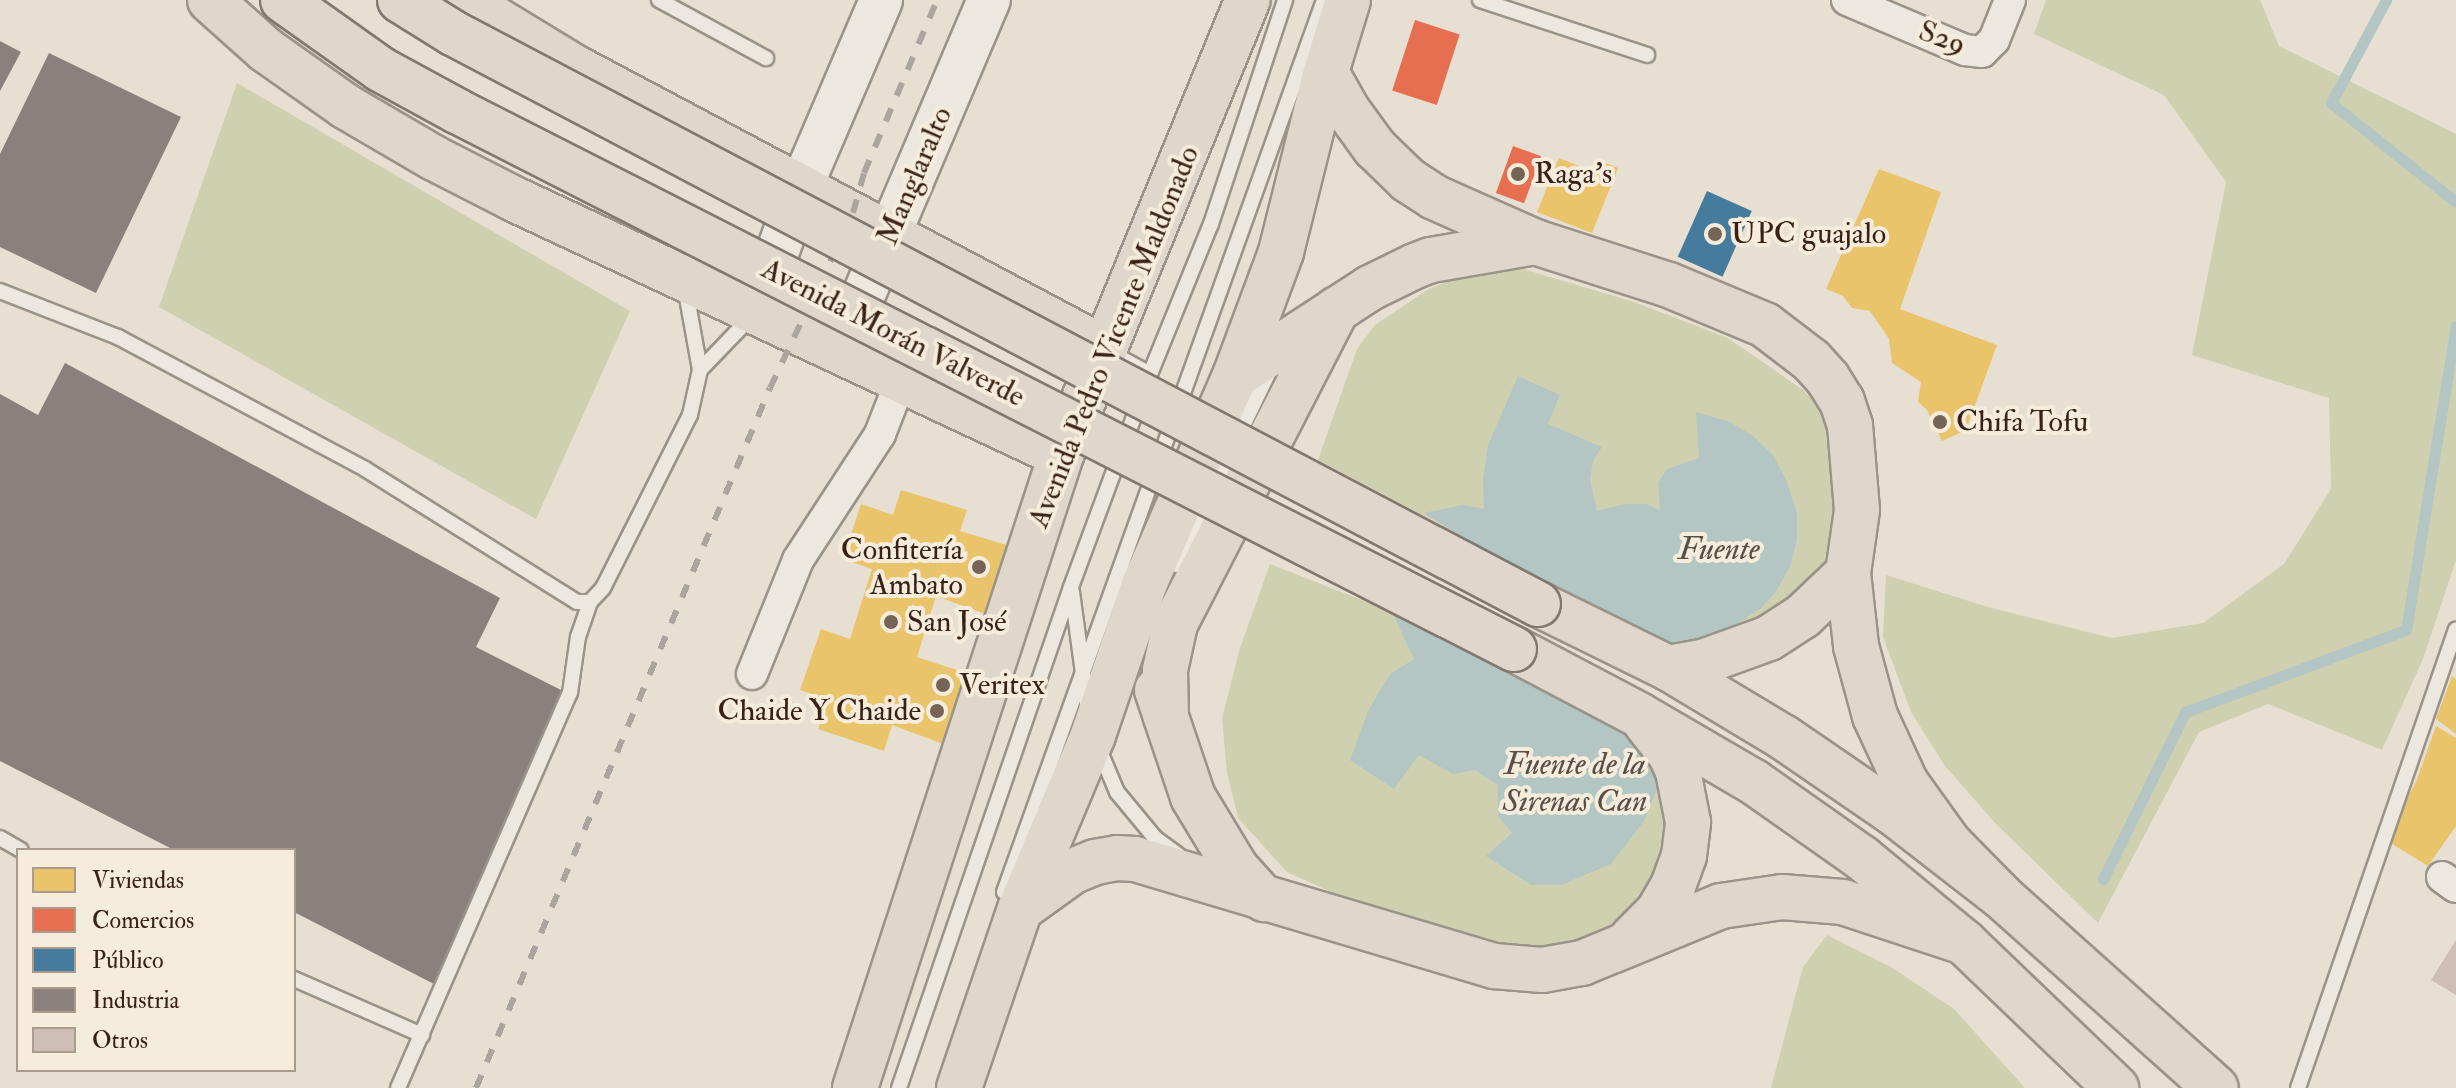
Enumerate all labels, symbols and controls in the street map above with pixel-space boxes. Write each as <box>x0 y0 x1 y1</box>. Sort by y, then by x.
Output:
street label: S29 <box>1914 13 1970 63</box>
street label: Manglaralto <box>870 102 960 250</box>
street label: Avenida Pedro Vicente Maldonado <box>1021 141 1207 533</box>
place label: Raga's <box>1534 156 1612 192</box>
marker: Raga's <box>1509 165 1527 183</box>
place label: UPC guajalo <box>1731 216 1886 252</box>
marker: UPC guajalo <box>1706 225 1724 243</box>
street label: Avenida Morán Valverde <box>755 251 1031 415</box>
place label: Chifa Tofu <box>1956 404 2088 440</box>
marker: Chifa Tofu <box>1931 413 1949 431</box>
water label: Fuente <box>1678 530 1760 568</box>
place label: Confitería Ambato <box>841 532 963 602</box>
marker: Confitería Ambato <box>970 558 988 576</box>
place label: San José <box>907 604 1007 640</box>
marker: San José <box>882 613 900 631</box>
place label: Veritex <box>959 667 1045 703</box>
marker: Veritex <box>934 676 952 694</box>
place label: Chaide Y Chaide <box>717 693 921 729</box>
marker: Chaide Y Chaide <box>928 702 946 720</box>
water label: Fuente de la Sirenas Can <box>1503 746 1647 821</box>
legend <box>16 848 296 1072</box>
text: Viviendas <box>92 865 184 896</box>
text: Comercios <box>92 905 194 936</box>
text: Público <box>92 945 164 976</box>
text: Industria <box>92 985 179 1016</box>
text: Otros <box>92 1025 148 1056</box>

